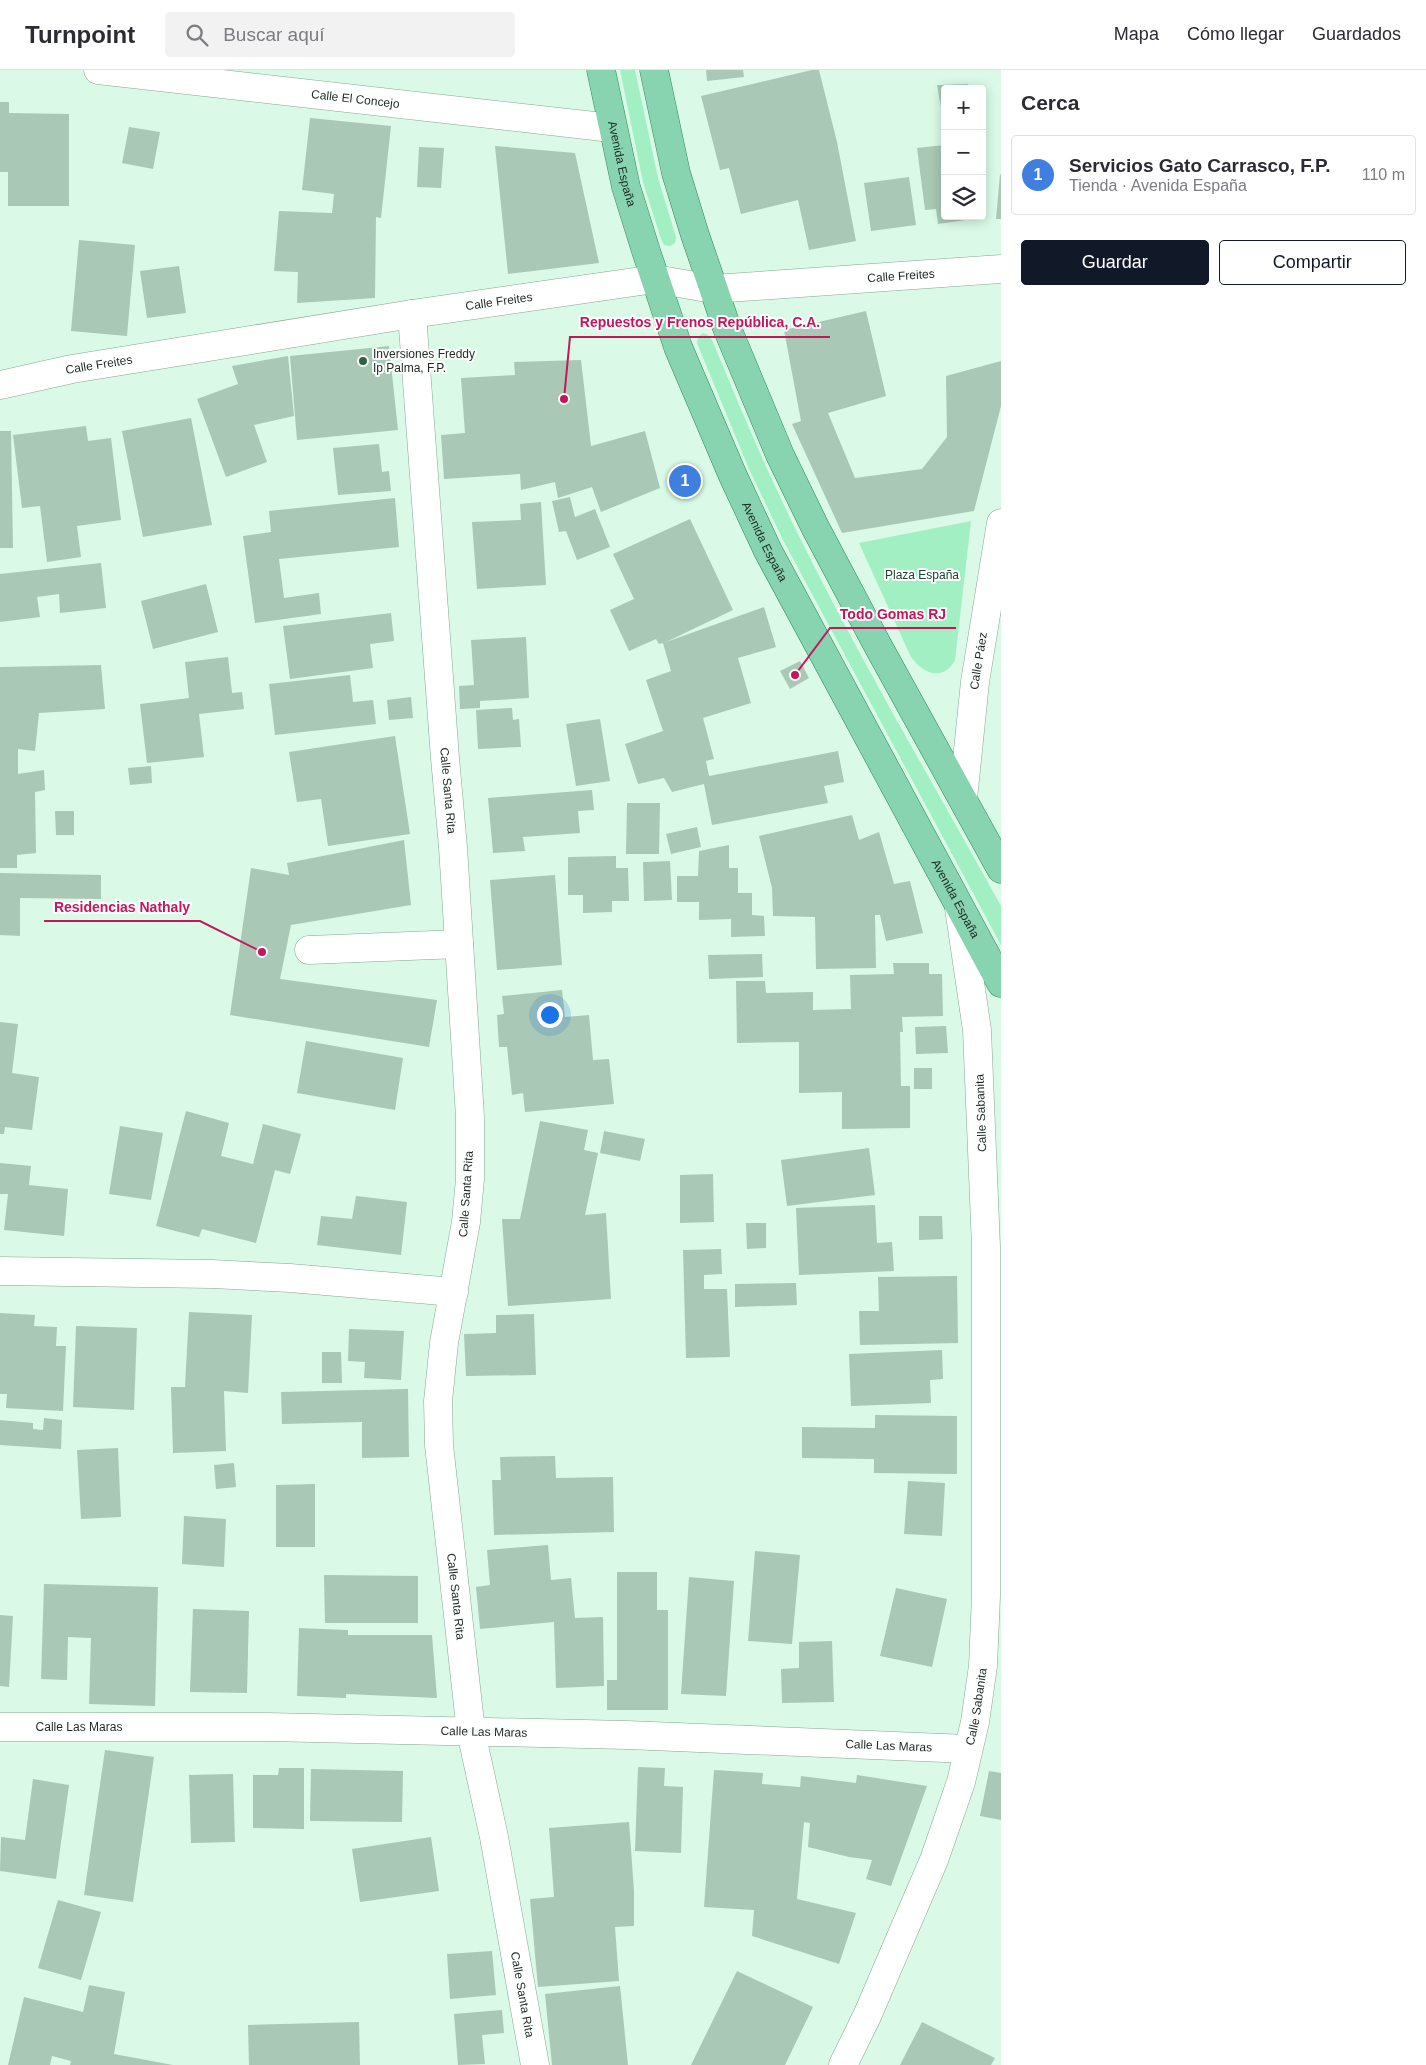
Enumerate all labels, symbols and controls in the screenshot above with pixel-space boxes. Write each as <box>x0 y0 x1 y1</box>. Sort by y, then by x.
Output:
search box <box>165 12 515 57</box>
text: Turnpoint <box>25 21 135 48</box>
icon: search <box>183 21 211 49</box>
text: Buscar aquí <box>223 24 325 45</box>
text: Mapa <box>1114 24 1159 44</box>
text: Cómo llegar <box>1187 24 1284 44</box>
text: Guardados <box>1312 24 1401 44</box>
map controls <box>941 85 986 220</box>
button: + <box>941 85 986 130</box>
street label: Calle El Concejo <box>310 87 401 111</box>
text: Cerca <box>1021 91 1079 114</box>
street label: Avenida España <box>605 120 639 208</box>
button: − <box>941 130 986 175</box>
text: Servicios Gato Carrasco, F.P. <box>1069 155 1331 176</box>
text: 1 <box>1034 166 1042 183</box>
text: 110 m <box>1362 166 1405 183</box>
button: layers <box>941 175 986 220</box>
text: Tienda · Avenida España <box>1069 177 1247 194</box>
button: Guardar <box>1021 240 1209 285</box>
button: Compartir <box>1219 240 1406 285</box>
street label: Calle Freites <box>867 267 935 285</box>
street label: Calle Freites <box>465 290 533 313</box>
callout: Repuestos y Frenos República, C.A. <box>570 308 830 337</box>
text: Repuestos y Frenos República, C.A. <box>580 314 820 330</box>
place label: Inversiones Freddy Ip Palma, F.P. <box>373 347 475 375</box>
street label: Calle Freites <box>64 352 133 377</box>
marker: Inversiones Freddy Ip Palma, F.P. <box>357 355 369 367</box>
pin: 1 <box>669 462 701 500</box>
street label: Avenida España <box>739 500 790 584</box>
park label: Plaza España <box>885 568 959 582</box>
callout: Todo Gomas RJ <box>830 599 956 628</box>
text: Todo Gomas RJ <box>840 606 946 622</box>
street label: Calle Páez <box>967 631 990 690</box>
street label: Calle Santa Rita <box>437 747 459 835</box>
street label: Avenida España <box>929 857 983 941</box>
callout: Residencias Nathaly <box>44 892 200 921</box>
text: Residencias Nathaly <box>54 899 190 915</box>
your location <box>537 1002 563 1028</box>
street label: Calle Sabanita <box>973 1073 989 1152</box>
street label: Calle Santa Rita <box>456 1150 476 1238</box>
street label: Calle Santa Rita <box>444 1553 468 1641</box>
street label: Calle Sabanita <box>963 1667 990 1747</box>
street label: Calle Las Maras <box>36 1720 122 1734</box>
street label: Calle Las Maras <box>440 1724 528 1740</box>
street label: Calle Las Maras <box>845 1737 932 1755</box>
street label: Calle Santa Rita <box>508 1951 537 2039</box>

